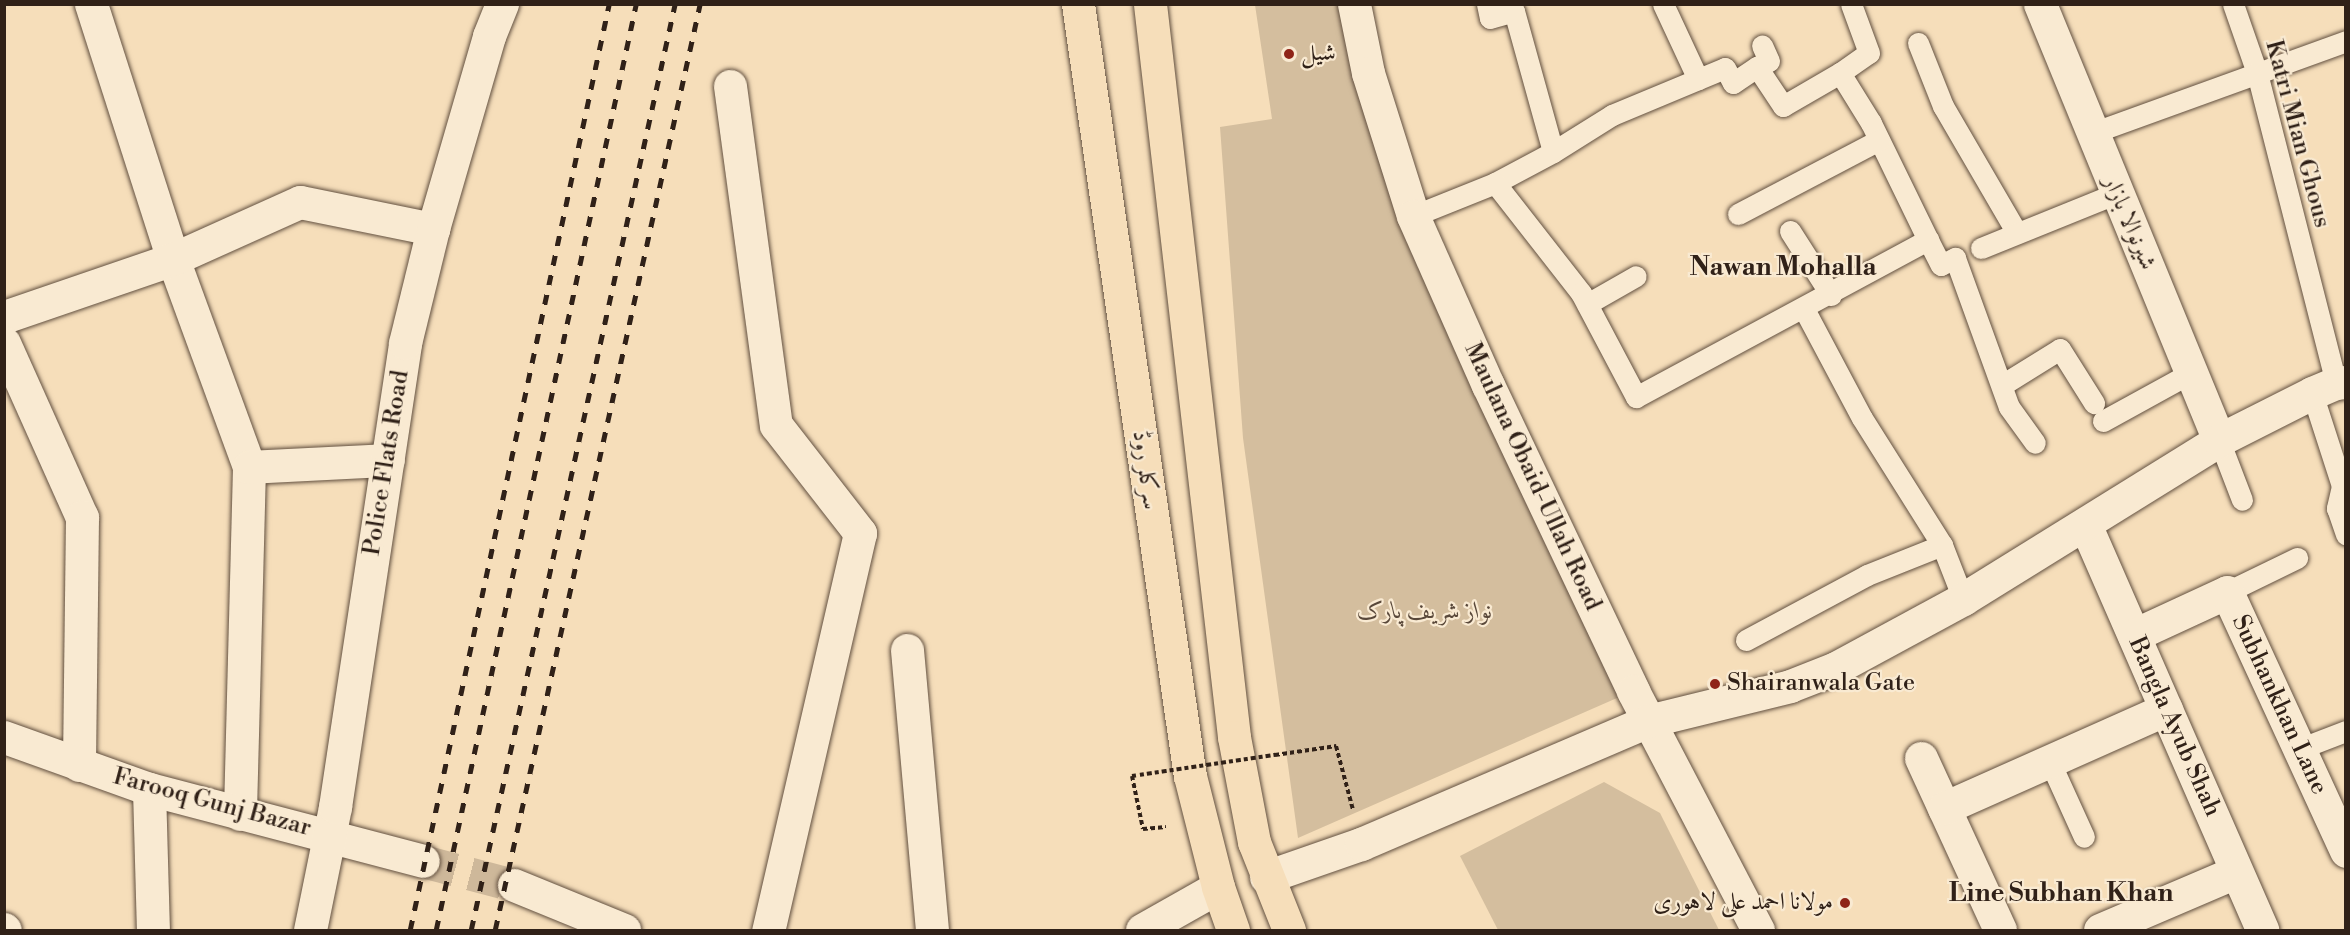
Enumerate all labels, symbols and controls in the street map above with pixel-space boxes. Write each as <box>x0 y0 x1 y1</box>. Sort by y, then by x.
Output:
street label: Katri Mian Ghous <box>2258 37 2336 231</box>
place label: شیل <box>1301 40 1336 68</box>
marker: شیل <box>1282 47 1296 61</box>
street label: شیرنوالا بازار <box>2096 172 2162 274</box>
district label: Nawan Mohalla <box>1689 252 1877 284</box>
street label: Maulana Obaid-Ullah Road <box>1457 338 1607 616</box>
street label: Police Flats Road <box>358 368 416 558</box>
street label: سرکلر روڈ <box>1125 428 1165 512</box>
park label: نواز شریف پارک <box>1357 598 1493 626</box>
street label: Subhankhan Lane <box>2225 611 2333 799</box>
street label: Bangla Ayub Shah <box>2121 633 2227 821</box>
place label: Shairanwala Gate <box>1727 670 1915 698</box>
marker: Shairanwala Gate <box>1708 677 1722 691</box>
street label: Farooq Gunj Bazar <box>110 763 314 843</box>
district label: Line Subhan Khan <box>1949 878 2173 910</box>
place label: مولانا احمد علی لاہوری <box>1653 889 1833 917</box>
marker: مولانا احمد علی لاہوری <box>1838 896 1852 910</box>

